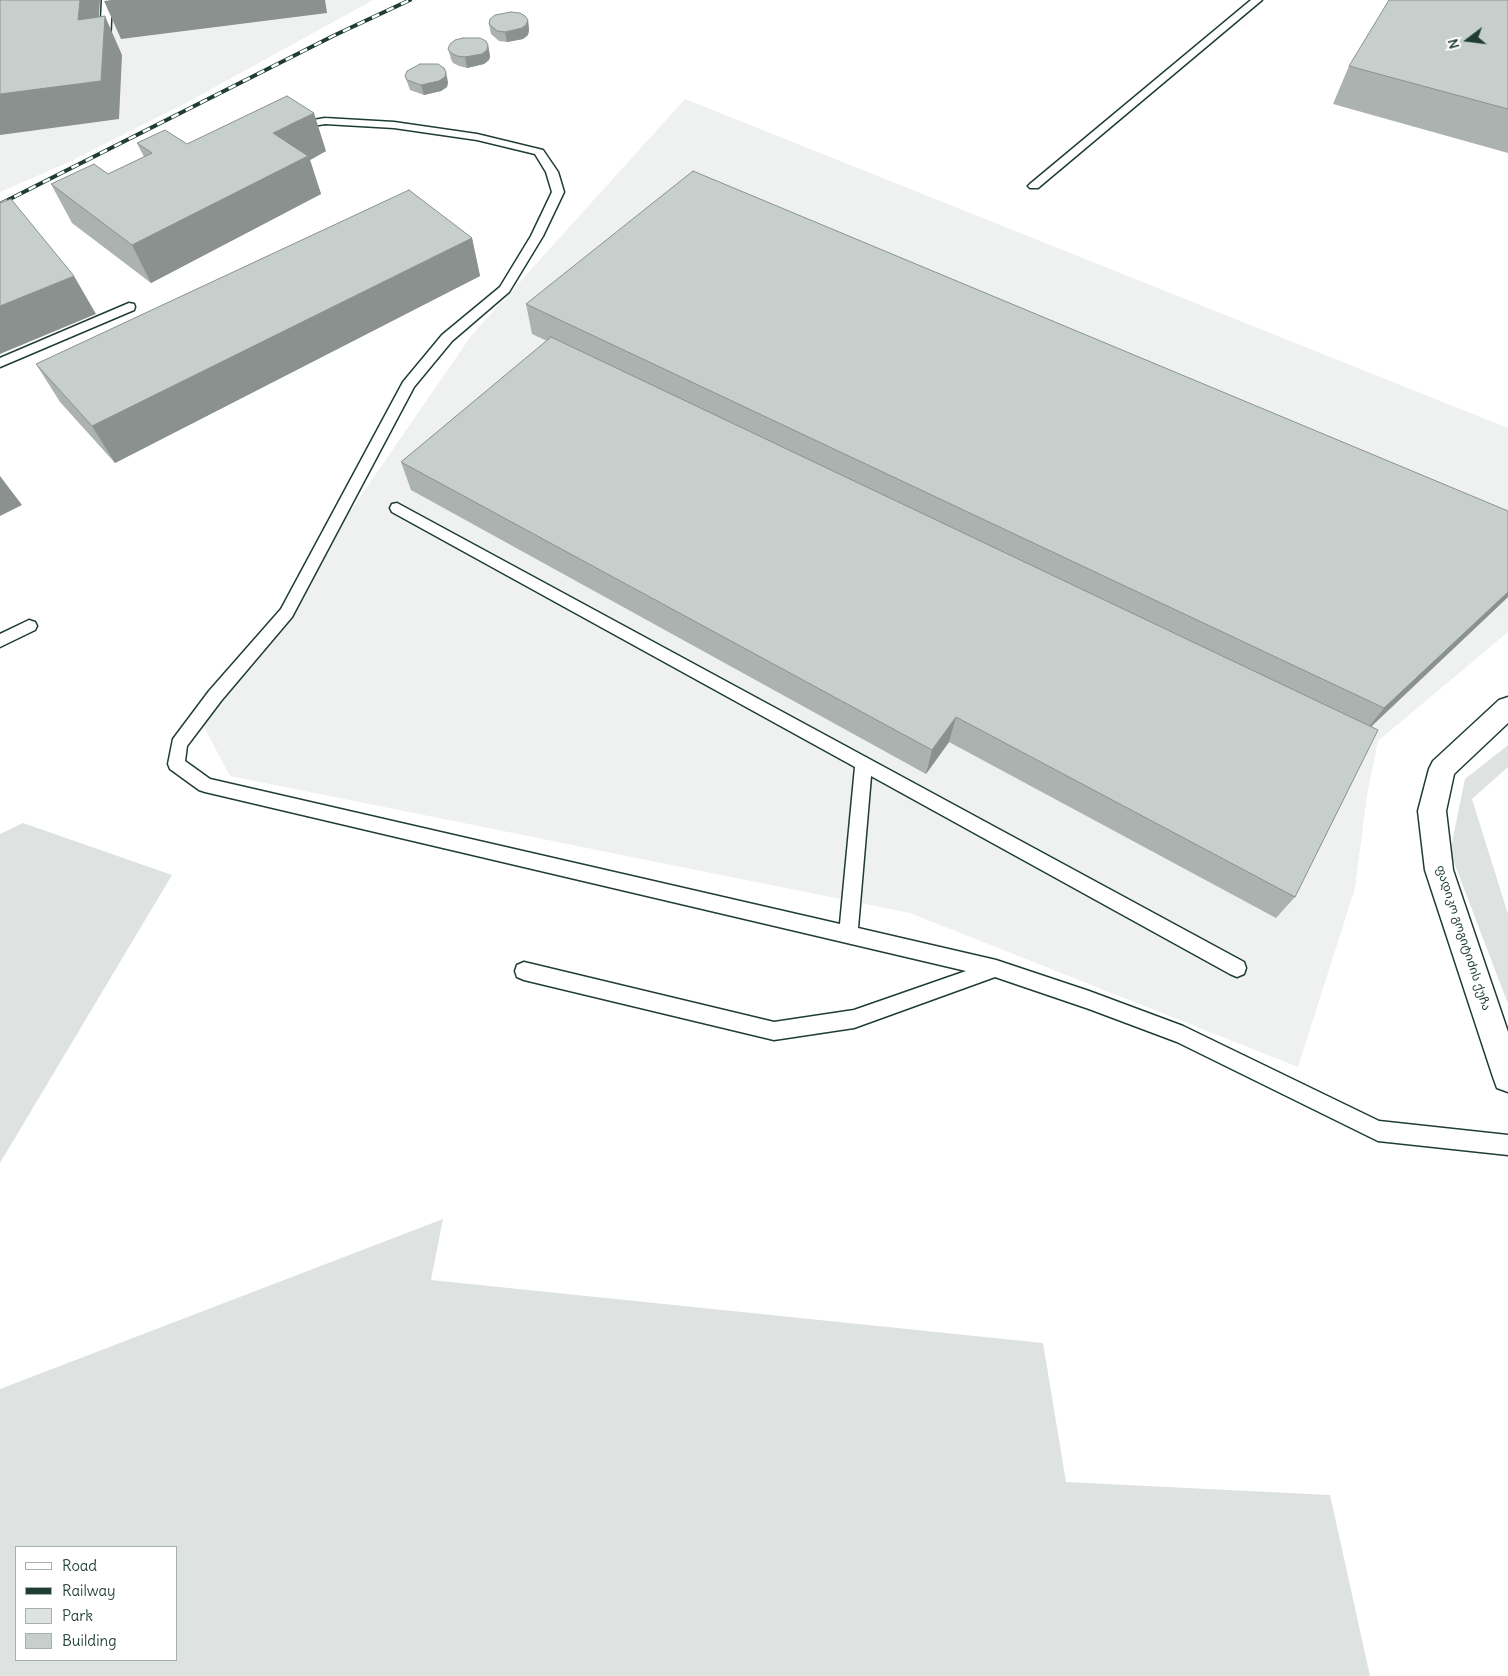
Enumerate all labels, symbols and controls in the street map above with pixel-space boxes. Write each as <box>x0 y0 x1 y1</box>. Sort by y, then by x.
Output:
north arrow <box>1443 15 1493 65</box>
text: N <box>1444 37 1463 51</box>
street label: ფადიკო გოგიტიძის ქუჩა <box>1433 863 1493 1013</box>
legend <box>15 1546 178 1661</box>
text: Road <box>62 1556 97 1575</box>
text: Railway <box>62 1581 116 1600</box>
text: Park <box>62 1606 93 1625</box>
text: Building <box>62 1631 117 1650</box>

